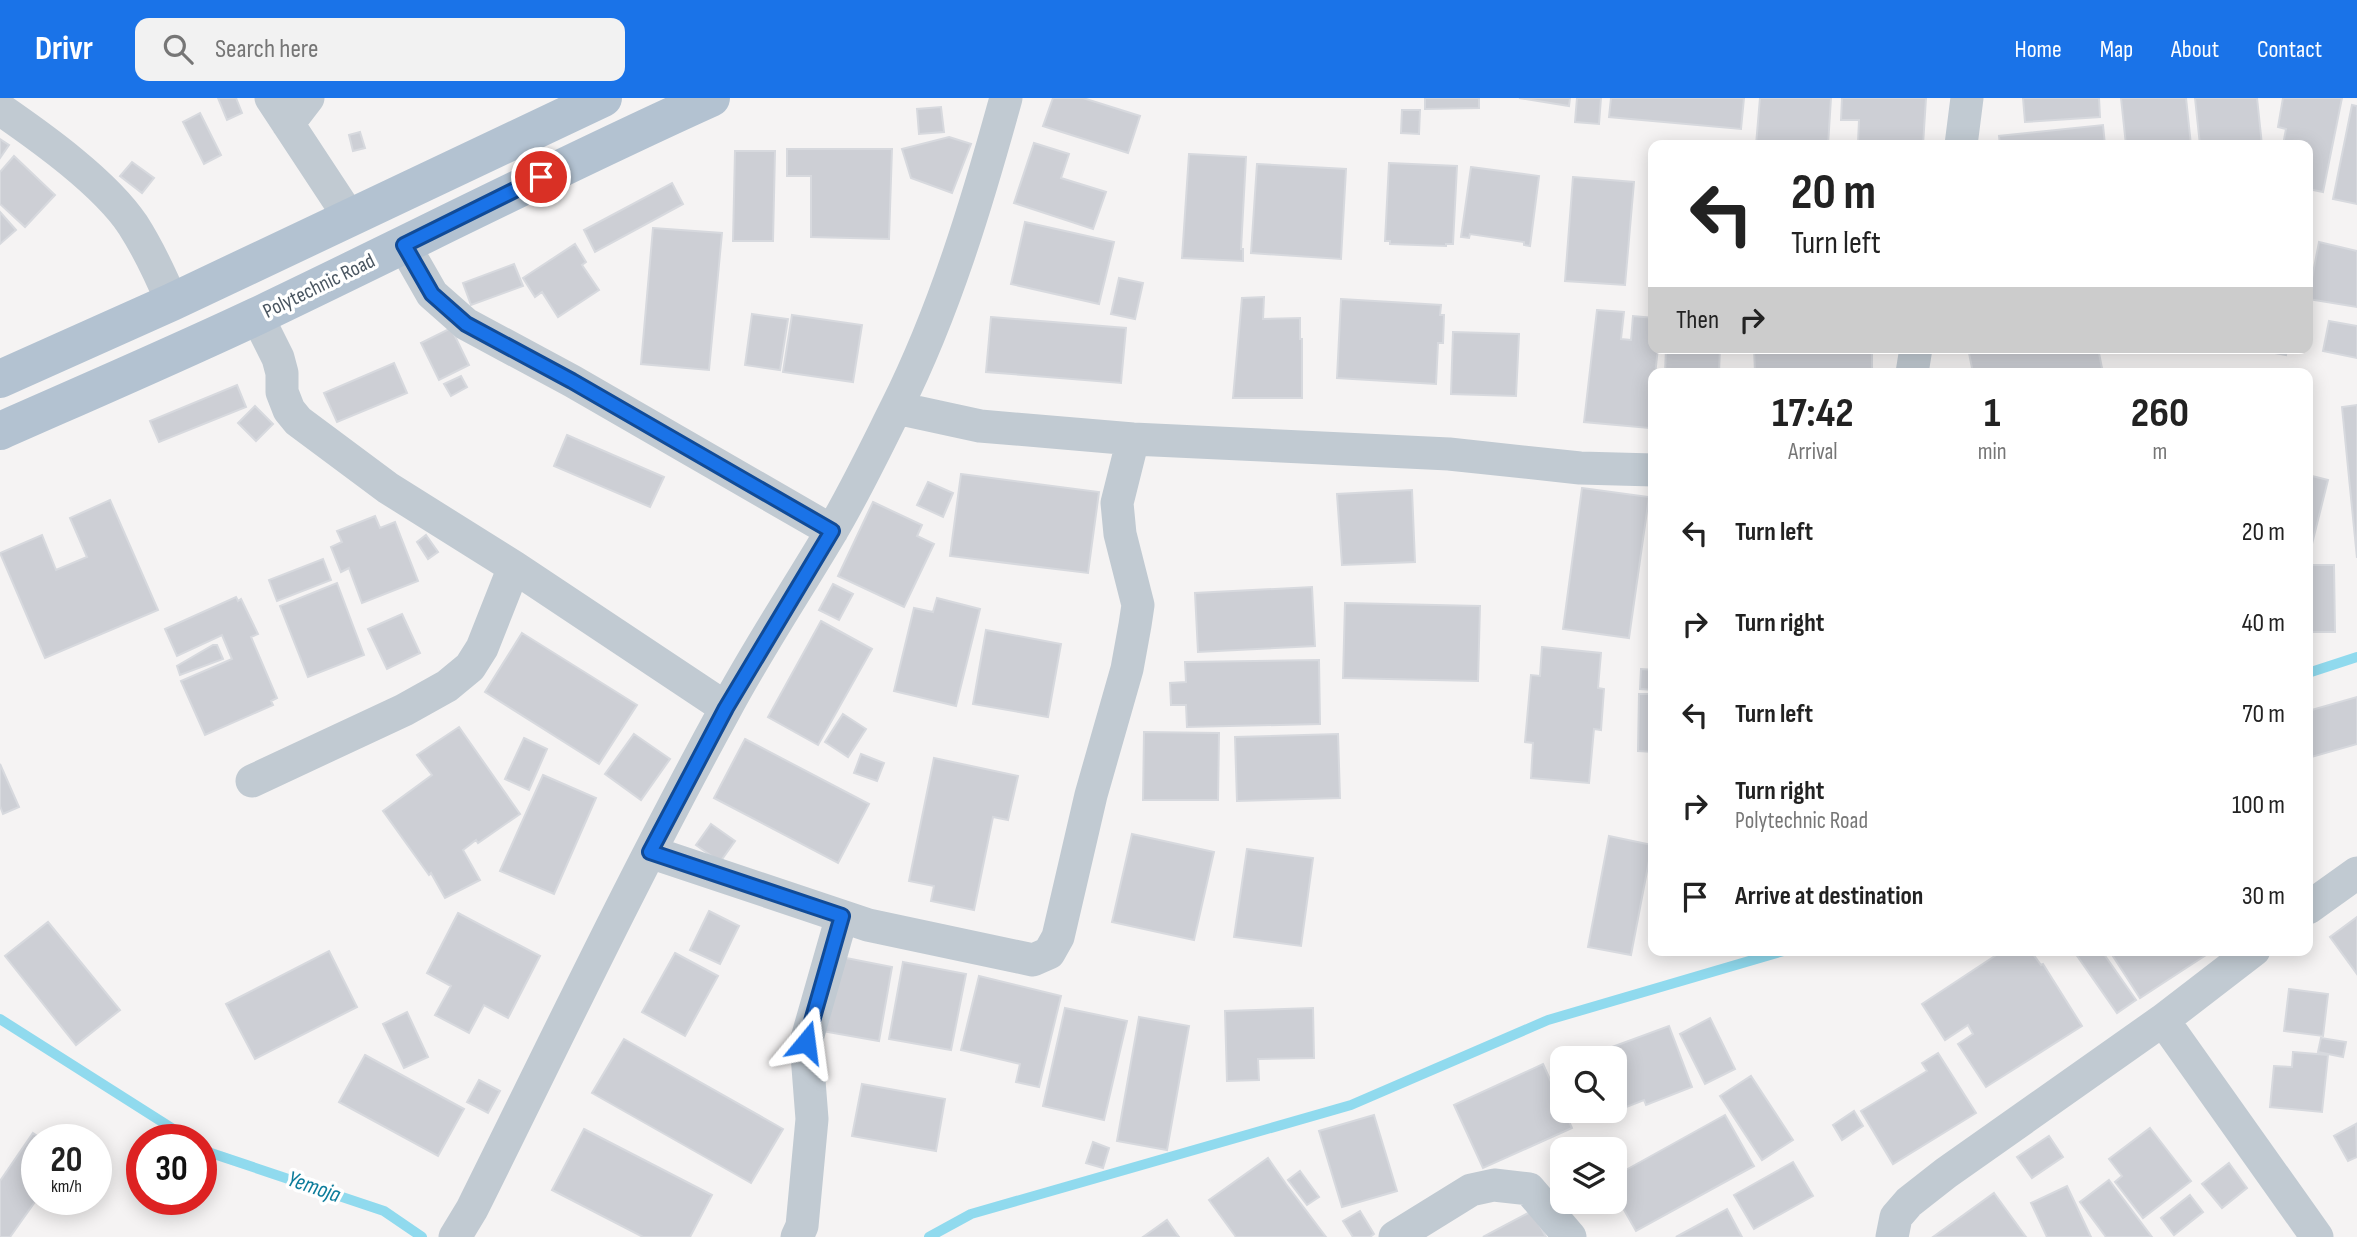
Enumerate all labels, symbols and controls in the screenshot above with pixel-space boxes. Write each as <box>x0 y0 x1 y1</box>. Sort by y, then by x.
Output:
search box <box>135 18 625 81</box>
text: Drivr <box>35 29 93 69</box>
icon: search <box>159 30 197 68</box>
text: Search here <box>215 34 318 65</box>
text: Home <box>2014 35 2062 64</box>
text: Map <box>2100 35 2133 64</box>
text: About <box>2171 35 2219 64</box>
text: Contact <box>2257 35 2322 64</box>
pin <box>511 147 571 207</box>
icon: arrive <box>522 158 560 196</box>
text: 20 m <box>1791 164 1876 223</box>
icon: left <box>1676 168 1767 259</box>
text: Turn left <box>1791 224 1881 263</box>
street label: Polytechnic Road <box>259 248 379 324</box>
icon: right <box>1733 301 1771 339</box>
text: Then <box>1676 305 1719 336</box>
text: 17:42 <box>1772 388 1854 439</box>
text: 1 <box>1984 388 2000 439</box>
text: 260 <box>2131 388 2189 439</box>
text: Arrival <box>1788 438 1838 466</box>
text: min <box>1978 438 2007 466</box>
text: m <box>2152 438 2167 466</box>
icon: left <box>1676 514 1714 552</box>
text: Turn left <box>1735 517 1813 548</box>
text: 20 m <box>2242 517 2285 548</box>
icon: right <box>1676 605 1714 643</box>
text: Turn right <box>1735 608 1824 639</box>
text: 40 m <box>2242 608 2285 639</box>
icon: left <box>1676 696 1714 734</box>
text: Turn left <box>1735 699 1813 730</box>
text: 70 m <box>2242 699 2285 730</box>
text: Turn right <box>1735 776 1824 807</box>
icon: right <box>1676 787 1714 825</box>
text: 100 m <box>2232 790 2285 821</box>
text: Polytechnic Road <box>1735 807 1868 835</box>
icon: arrive <box>1676 878 1714 916</box>
text: Arrive at destination <box>1735 881 1923 912</box>
text: 30 m <box>2242 881 2285 912</box>
position arrow <box>769 1005 843 1079</box>
map controls <box>1550 1046 1627 1214</box>
button: search <box>1550 1046 1627 1123</box>
speed limit sign: 30 <box>126 1124 217 1215</box>
button: layers <box>1550 1137 1627 1214</box>
text: 20 <box>51 1139 83 1182</box>
water label: Yemoja <box>284 1165 345 1209</box>
text: km/h <box>51 1176 82 1197</box>

